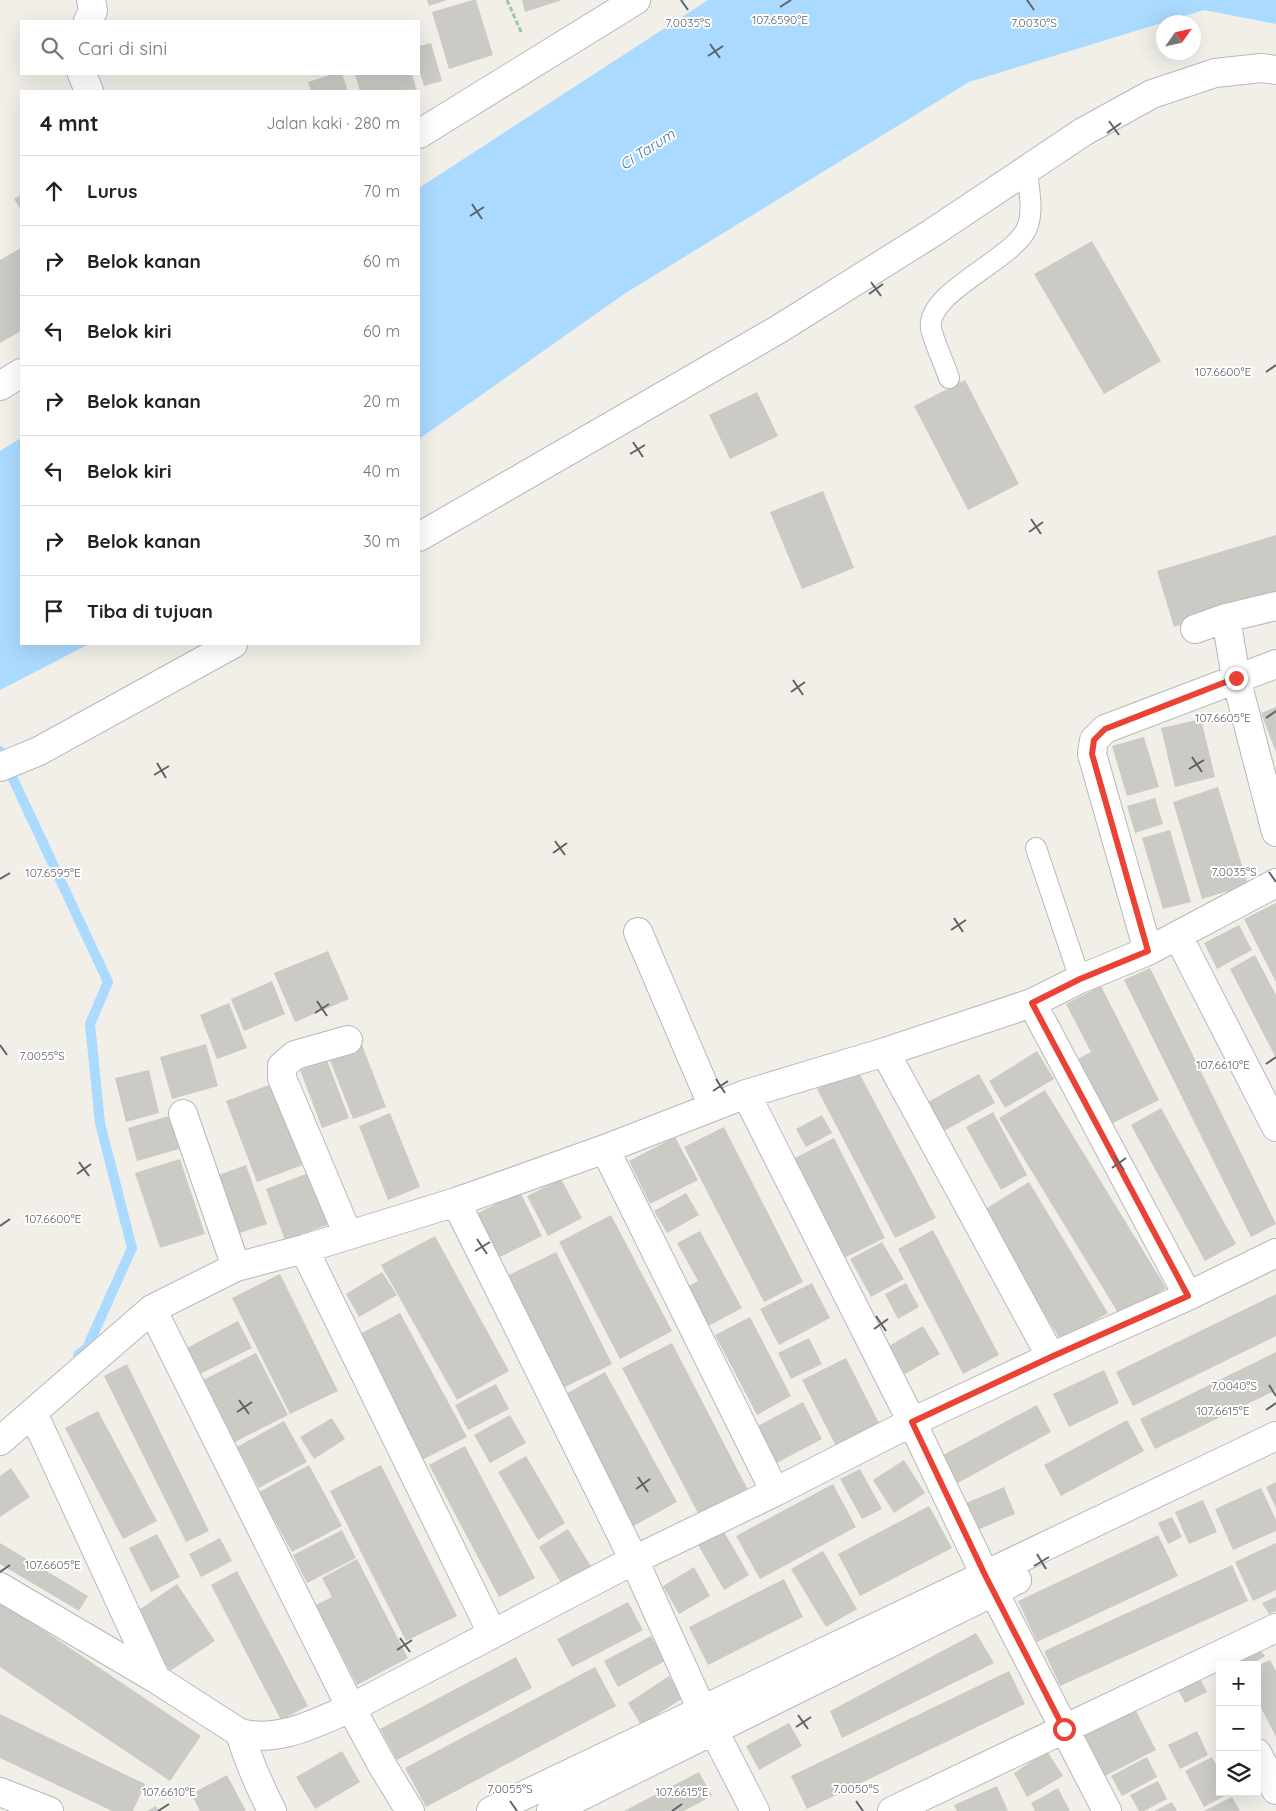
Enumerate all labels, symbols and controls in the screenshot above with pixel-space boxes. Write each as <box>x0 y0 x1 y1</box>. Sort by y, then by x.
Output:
text: 107.6590°E <box>752 12 808 27</box>
text: 7.0035°S <box>665 15 711 30</box>
text: 7.0030°S <box>1011 15 1057 30</box>
north arrow <box>1156 15 1201 60</box>
search box <box>20 20 420 75</box>
icon: search <box>38 34 66 62</box>
text: Cari di sini <box>78 36 167 60</box>
text: 4 mnt <box>40 110 99 136</box>
text: Jalan kaki · 280 m <box>266 113 400 133</box>
water label: Ci Tarum <box>616 124 678 174</box>
icon: ahead <box>40 177 68 205</box>
text: Lurus <box>87 179 137 203</box>
text: 70 m <box>363 181 400 201</box>
icon: right <box>40 247 68 275</box>
text: Belok kanan <box>87 249 201 273</box>
text: 60 m <box>363 251 400 271</box>
icon: left <box>40 317 68 345</box>
text: Belok kiri <box>87 319 172 343</box>
text: 60 m <box>363 321 400 341</box>
text: 107.6600°E <box>1195 364 1251 379</box>
icon: right <box>40 387 68 415</box>
text: Belok kanan <box>87 389 201 413</box>
text: 20 m <box>363 391 400 411</box>
icon: left <box>40 457 68 485</box>
text: Belok kiri <box>87 459 172 483</box>
text: 40 m <box>363 461 400 481</box>
icon: right <box>40 527 68 555</box>
text: Belok kanan <box>87 529 201 553</box>
text: 30 m <box>363 531 400 551</box>
icon: arrive <box>40 597 68 625</box>
text: Tiba di tujuan <box>87 599 213 623</box>
route end <box>1225 667 1248 690</box>
text: 107.6605°E <box>1195 710 1251 725</box>
text: 7.0035°S <box>1211 864 1257 879</box>
text: 107.6595°E <box>25 865 81 880</box>
text: 7.0055°S <box>19 1048 65 1063</box>
text: 107.6610°E <box>1196 1057 1250 1072</box>
text: 107.6600°E <box>25 1211 81 1226</box>
text: 7.0040°S <box>1211 1378 1257 1393</box>
text: 107.6615°E <box>1196 1403 1250 1418</box>
text: 107.6605°E <box>25 1557 81 1572</box>
map controls <box>1216 1661 1261 1796</box>
button: + <box>1216 1661 1261 1706</box>
button: − <box>1216 1706 1261 1751</box>
route start <box>1053 1718 1076 1741</box>
button: layers <box>1216 1751 1261 1796</box>
text: 7.0055°S <box>487 1781 533 1796</box>
text: 7.0050°S <box>833 1781 879 1796</box>
text: 107.6610°E <box>142 1784 196 1799</box>
text: 107.6615°E <box>655 1784 709 1799</box>

